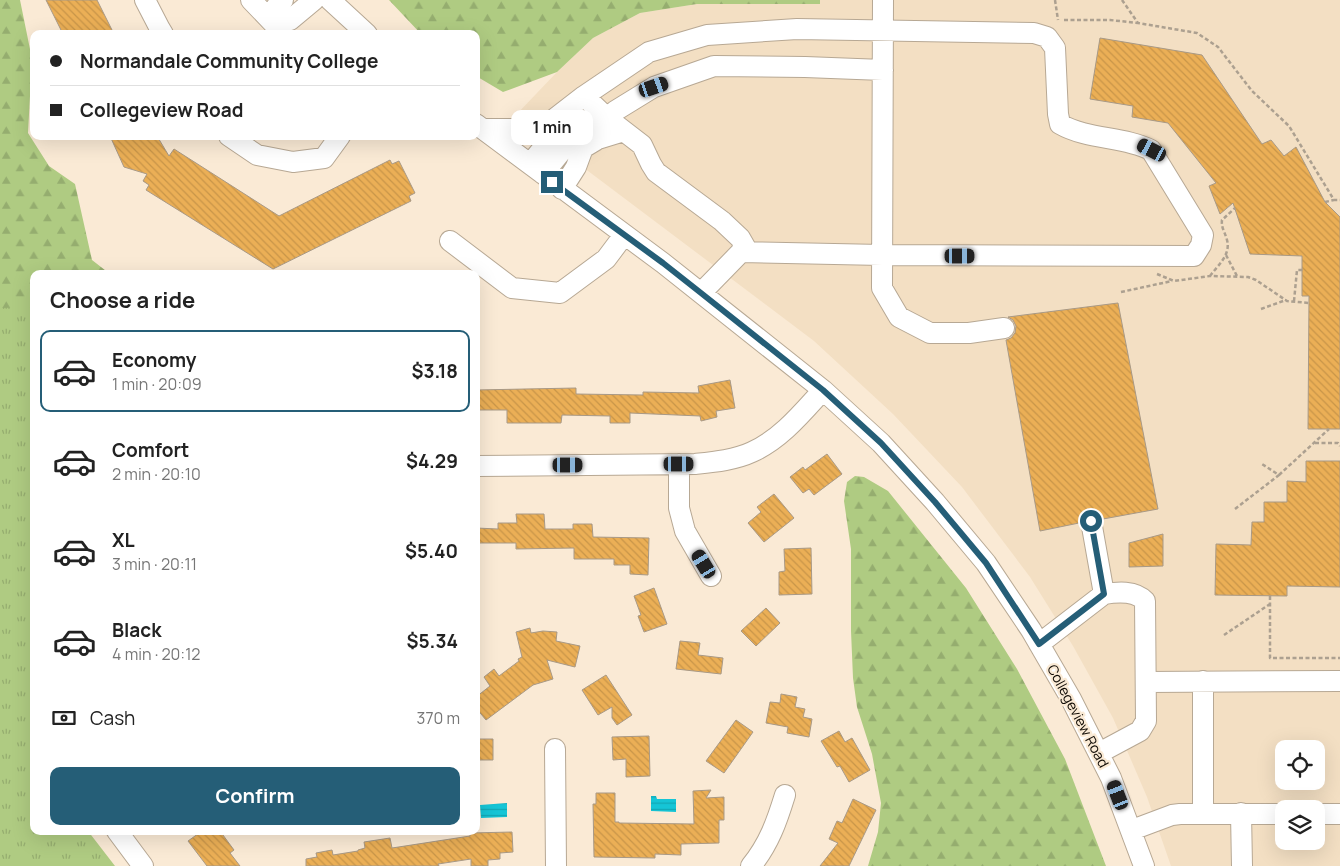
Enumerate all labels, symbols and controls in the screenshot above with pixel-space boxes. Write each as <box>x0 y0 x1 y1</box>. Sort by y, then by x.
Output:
text: Normandale Community College <box>80 48 378 74</box>
car <box>637 75 670 99</box>
text: Collegeview Road <box>80 97 244 123</box>
callout: 1 min <box>511 110 593 144</box>
text: 1 min <box>532 116 572 138</box>
car <box>1135 137 1168 163</box>
route end <box>541 171 563 193</box>
car <box>945 249 975 264</box>
text: Choose a ride <box>50 285 195 315</box>
text: Economy <box>112 347 196 373</box>
icon: car <box>52 349 97 394</box>
text: $3.18 <box>412 358 458 384</box>
text: 1 min · 20:09 <box>112 373 202 395</box>
text: Comfort <box>112 437 189 463</box>
icon: car <box>52 439 97 484</box>
text: $4.29 <box>406 448 458 474</box>
car <box>664 457 694 472</box>
car <box>553 458 583 473</box>
text: 2 min · 20:10 <box>112 463 201 485</box>
route start <box>1080 510 1102 532</box>
text: XL <box>112 527 135 553</box>
icon: car <box>52 529 97 574</box>
text: $5.40 <box>405 538 458 564</box>
car <box>689 547 718 581</box>
text: 3 min · 20:11 <box>112 553 197 575</box>
text: Black <box>112 617 161 643</box>
icon: car <box>52 619 97 664</box>
text: $5.34 <box>407 628 458 654</box>
text: 4 min · 20:12 <box>112 643 201 665</box>
street label: Collegeview Road <box>1043 661 1114 771</box>
icon: cash <box>50 704 78 732</box>
text: Cash <box>90 705 135 731</box>
text: 370 m <box>417 707 460 729</box>
map controls <box>1275 740 1325 850</box>
button: locate <box>1275 740 1325 790</box>
button: Confirm <box>50 767 460 825</box>
car <box>1105 778 1130 812</box>
button: layers <box>1275 800 1325 850</box>

